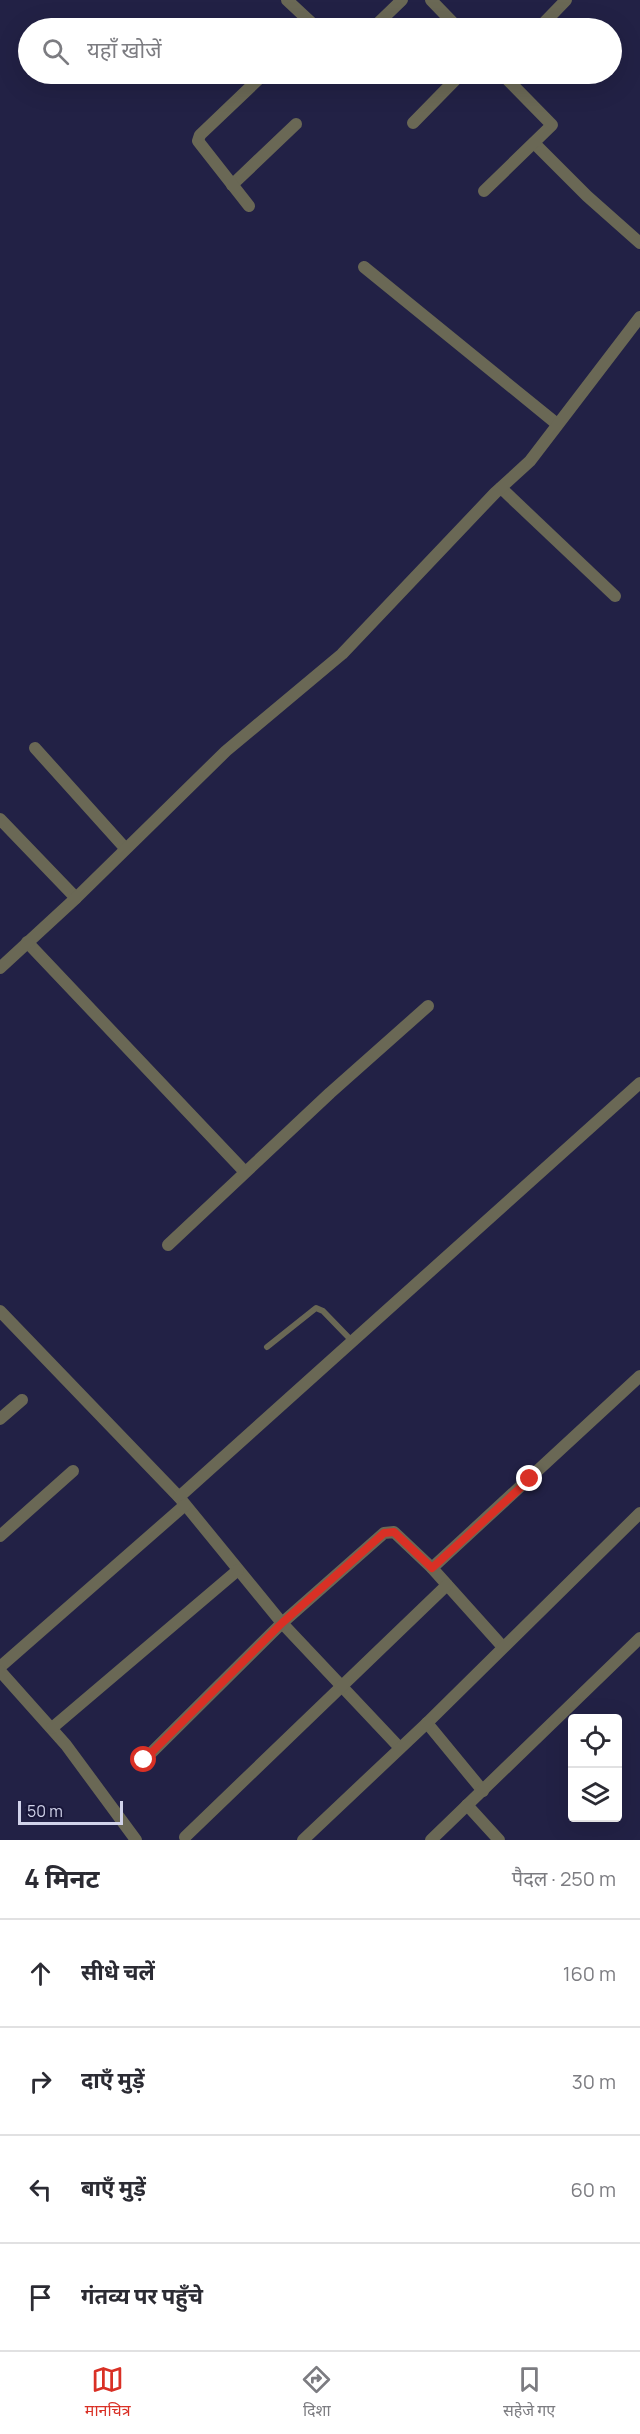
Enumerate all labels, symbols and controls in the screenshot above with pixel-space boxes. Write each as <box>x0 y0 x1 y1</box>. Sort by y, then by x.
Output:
search box <box>18 18 622 84</box>
icon: search <box>39 35 72 68</box>
text: यहाँ खोजें <box>87 35 162 65</box>
route end <box>516 1465 542 1491</box>
map controls <box>568 1714 622 1822</box>
button: locate <box>568 1714 622 1768</box>
route start <box>130 1746 156 1772</box>
button: layers <box>568 1768 622 1822</box>
scale bar <box>18 1798 123 1826</box>
text: 50 m <box>27 1800 63 1822</box>
text: 4 मिनट <box>24 1860 100 1896</box>
text: पैदल · 250 m <box>512 1865 616 1892</box>
icon: ahead <box>24 1957 57 1990</box>
text: सीधे चलें <box>81 1957 155 1987</box>
text: 160 m <box>563 1960 616 1987</box>
icon: right <box>24 2065 57 2098</box>
text: दाएँ मुड़ें <box>81 2065 144 2095</box>
text: 30 m <box>572 2068 616 2095</box>
icon: left <box>24 2173 57 2206</box>
text: बाएँ मुड़ें <box>81 2173 146 2203</box>
text: 60 m <box>570 2176 616 2203</box>
icon: arrive <box>24 2281 57 2314</box>
text: गंतव्य पर पहुँचे <box>81 2281 203 2311</box>
tab: मानचित्र <box>85 2363 131 2423</box>
tab: दिशा <box>300 2363 333 2423</box>
tab: सहेजे गए <box>503 2363 555 2423</box>

